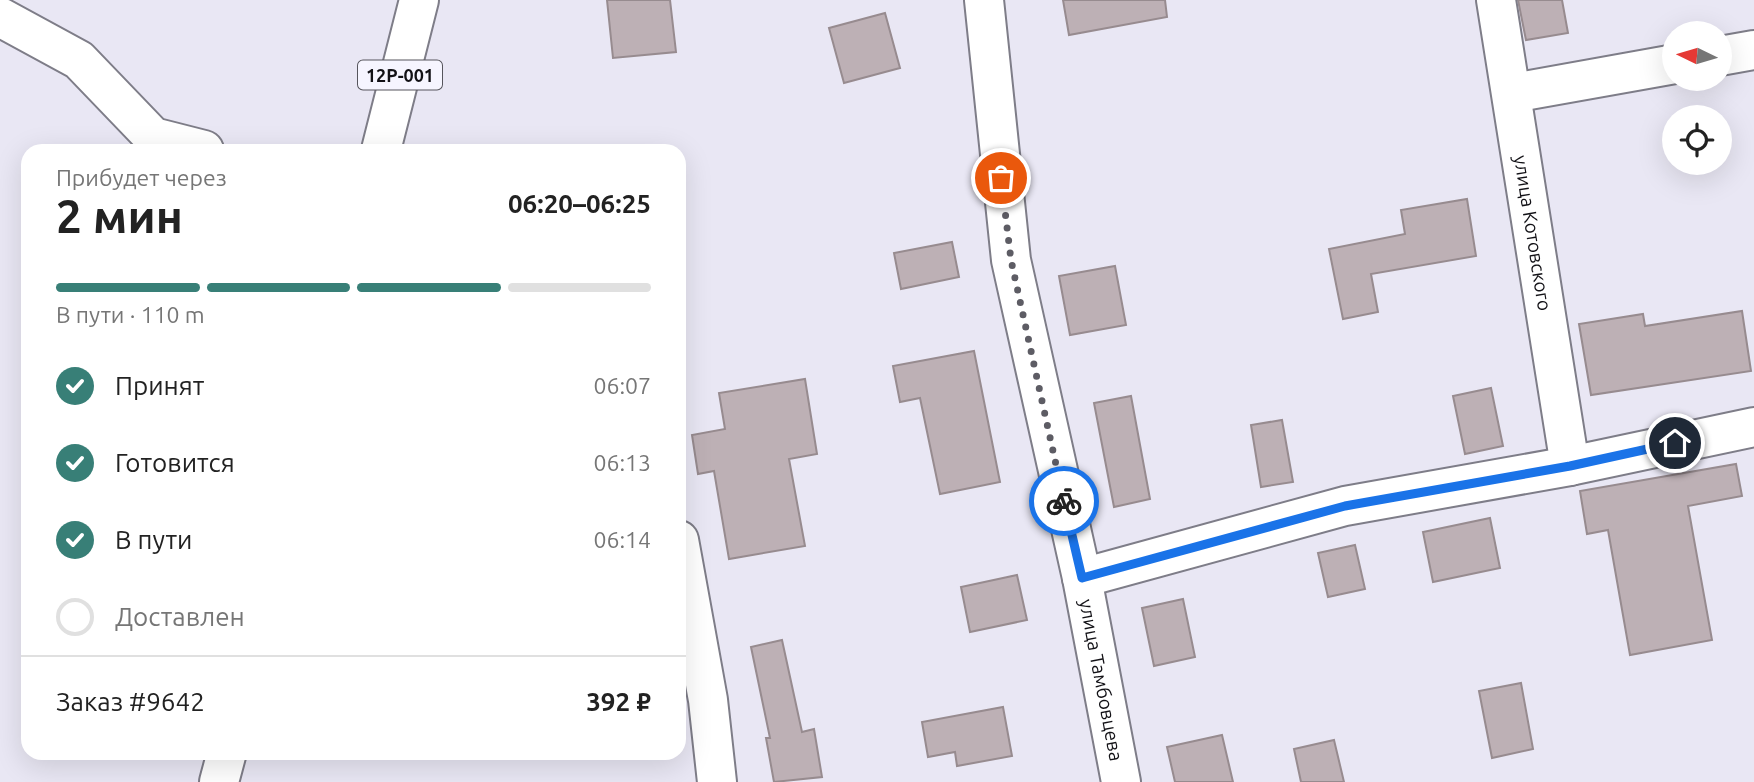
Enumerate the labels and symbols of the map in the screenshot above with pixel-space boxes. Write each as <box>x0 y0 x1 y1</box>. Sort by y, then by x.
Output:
north arrow <box>1662 21 1732 91</box>
road number: 12Р-001 <box>358 60 442 90</box>
pin <box>971 148 1031 208</box>
street label: улица Котовского <box>1510 154 1556 312</box>
pin <box>1645 413 1705 473</box>
courier <box>1029 466 1099 536</box>
street label: улица Тамбовцева <box>1075 597 1128 763</box>

